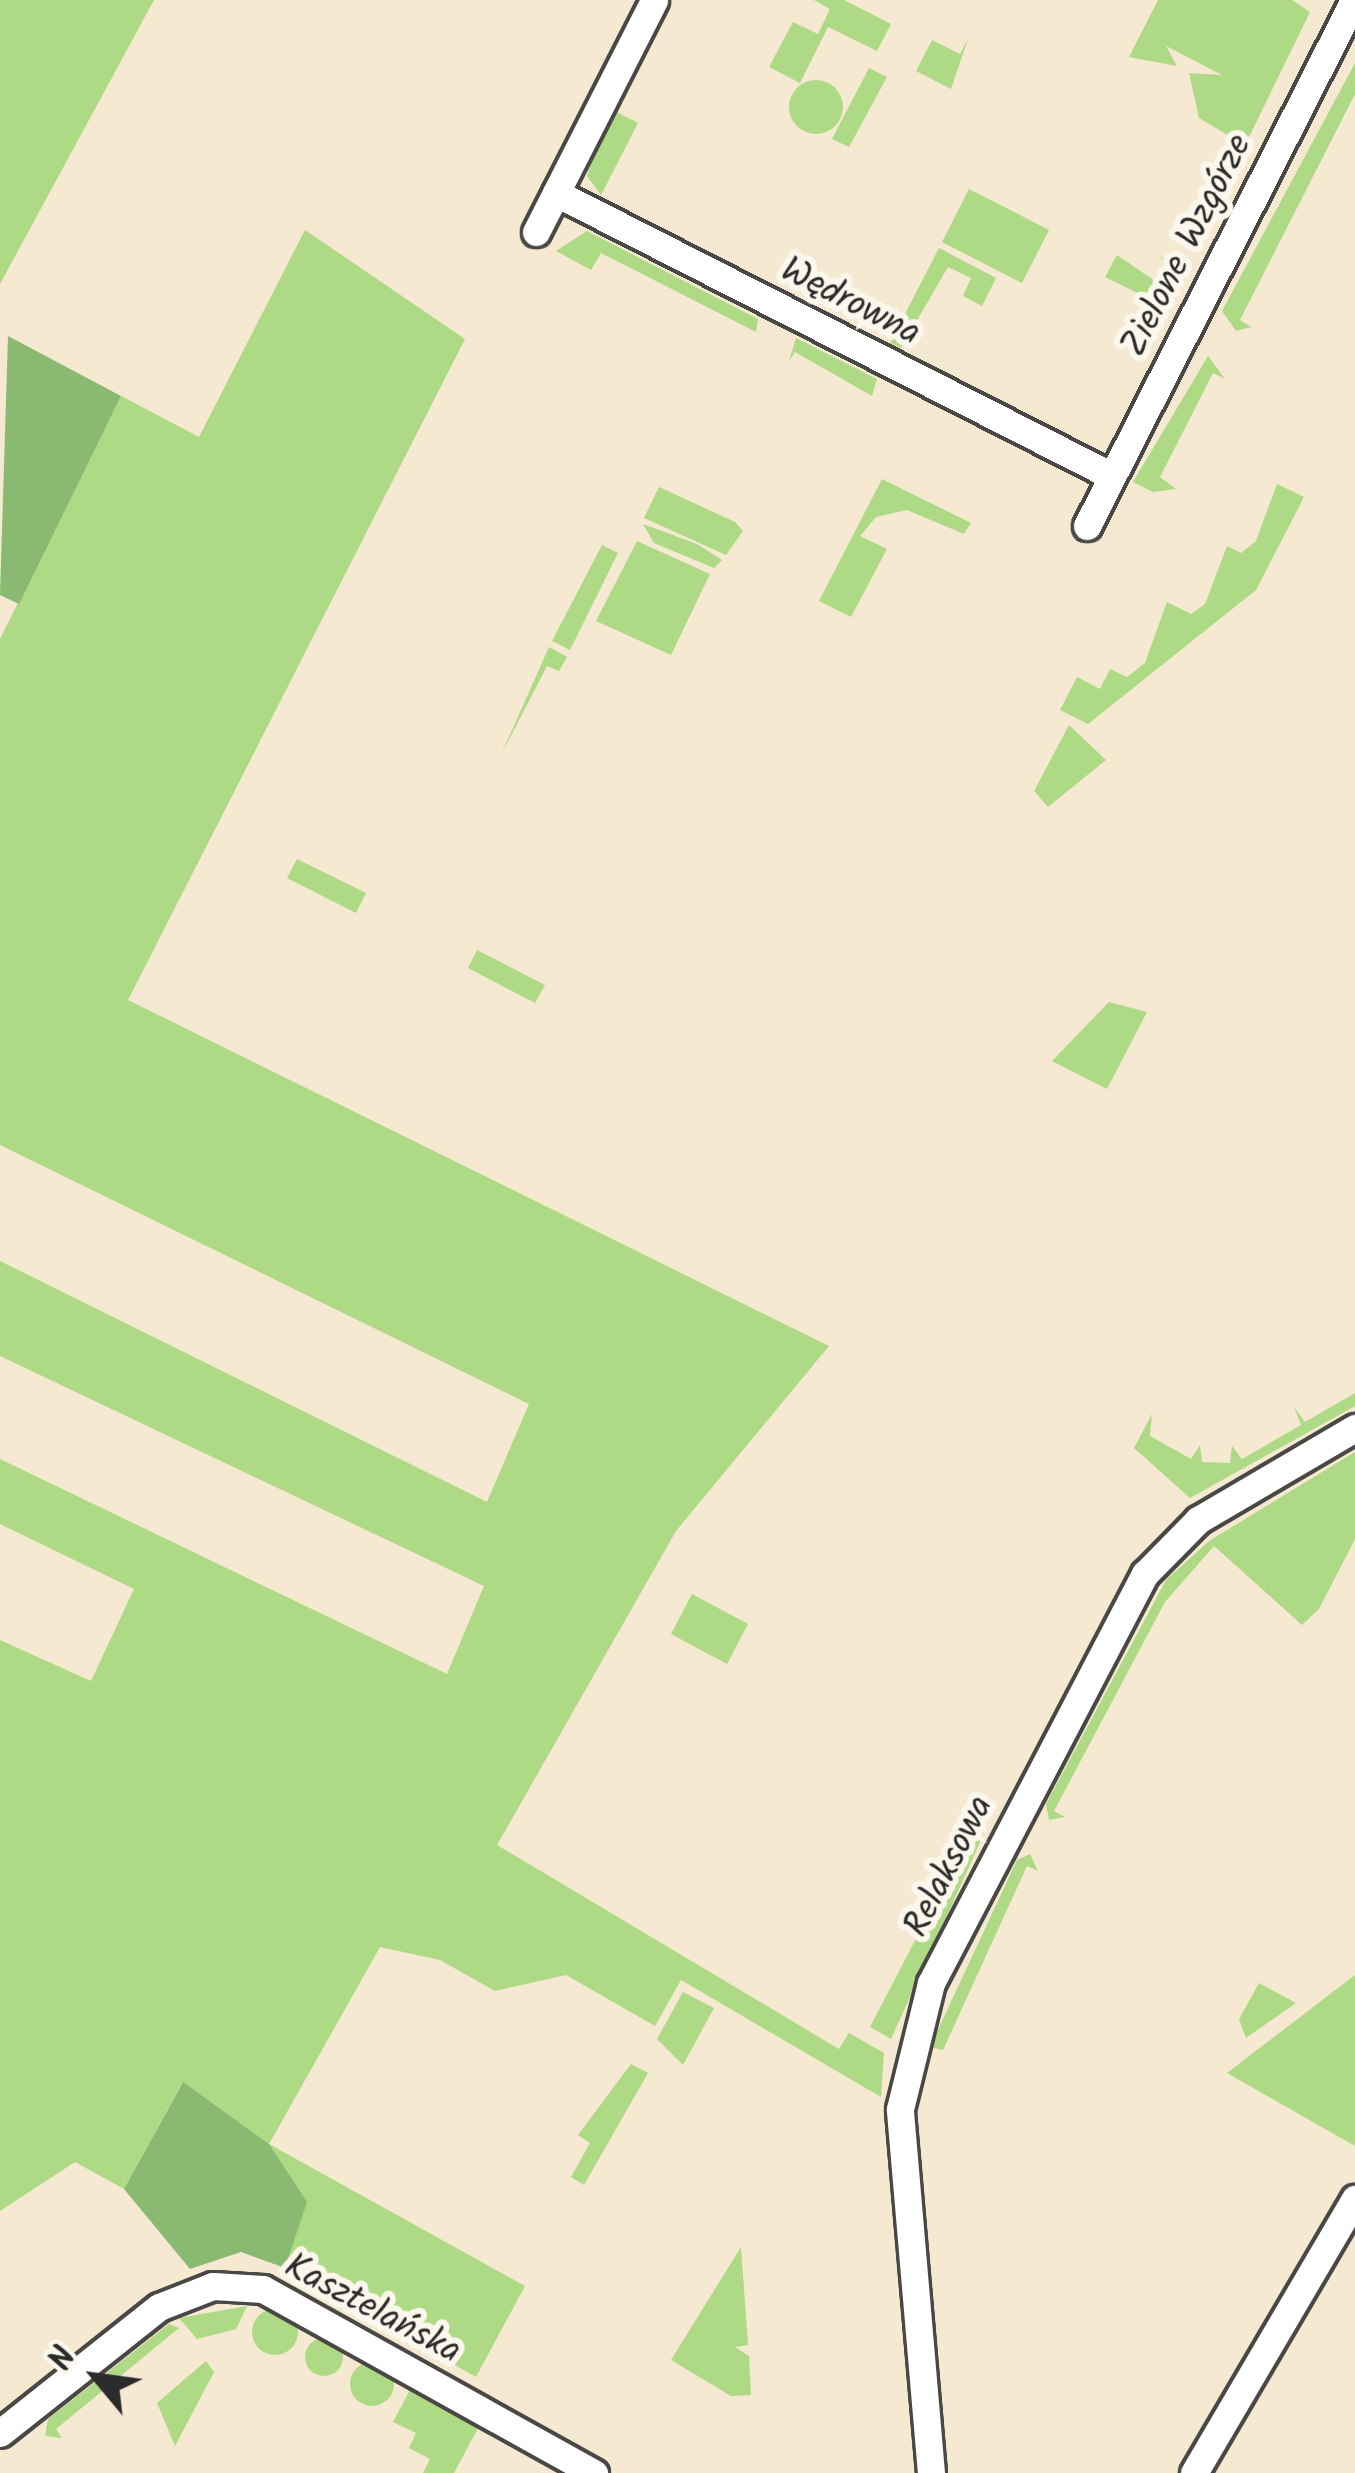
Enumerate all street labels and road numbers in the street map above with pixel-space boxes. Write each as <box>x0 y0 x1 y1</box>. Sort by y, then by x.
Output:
street label: Zielone Wzgórze <box>1114 128 1262 364</box>
street label: Wędrowna <box>773 250 927 356</box>
street label: Relaksowa <box>896 1789 1004 1945</box>
street label: Kasztelańska <box>276 2246 468 2374</box>

